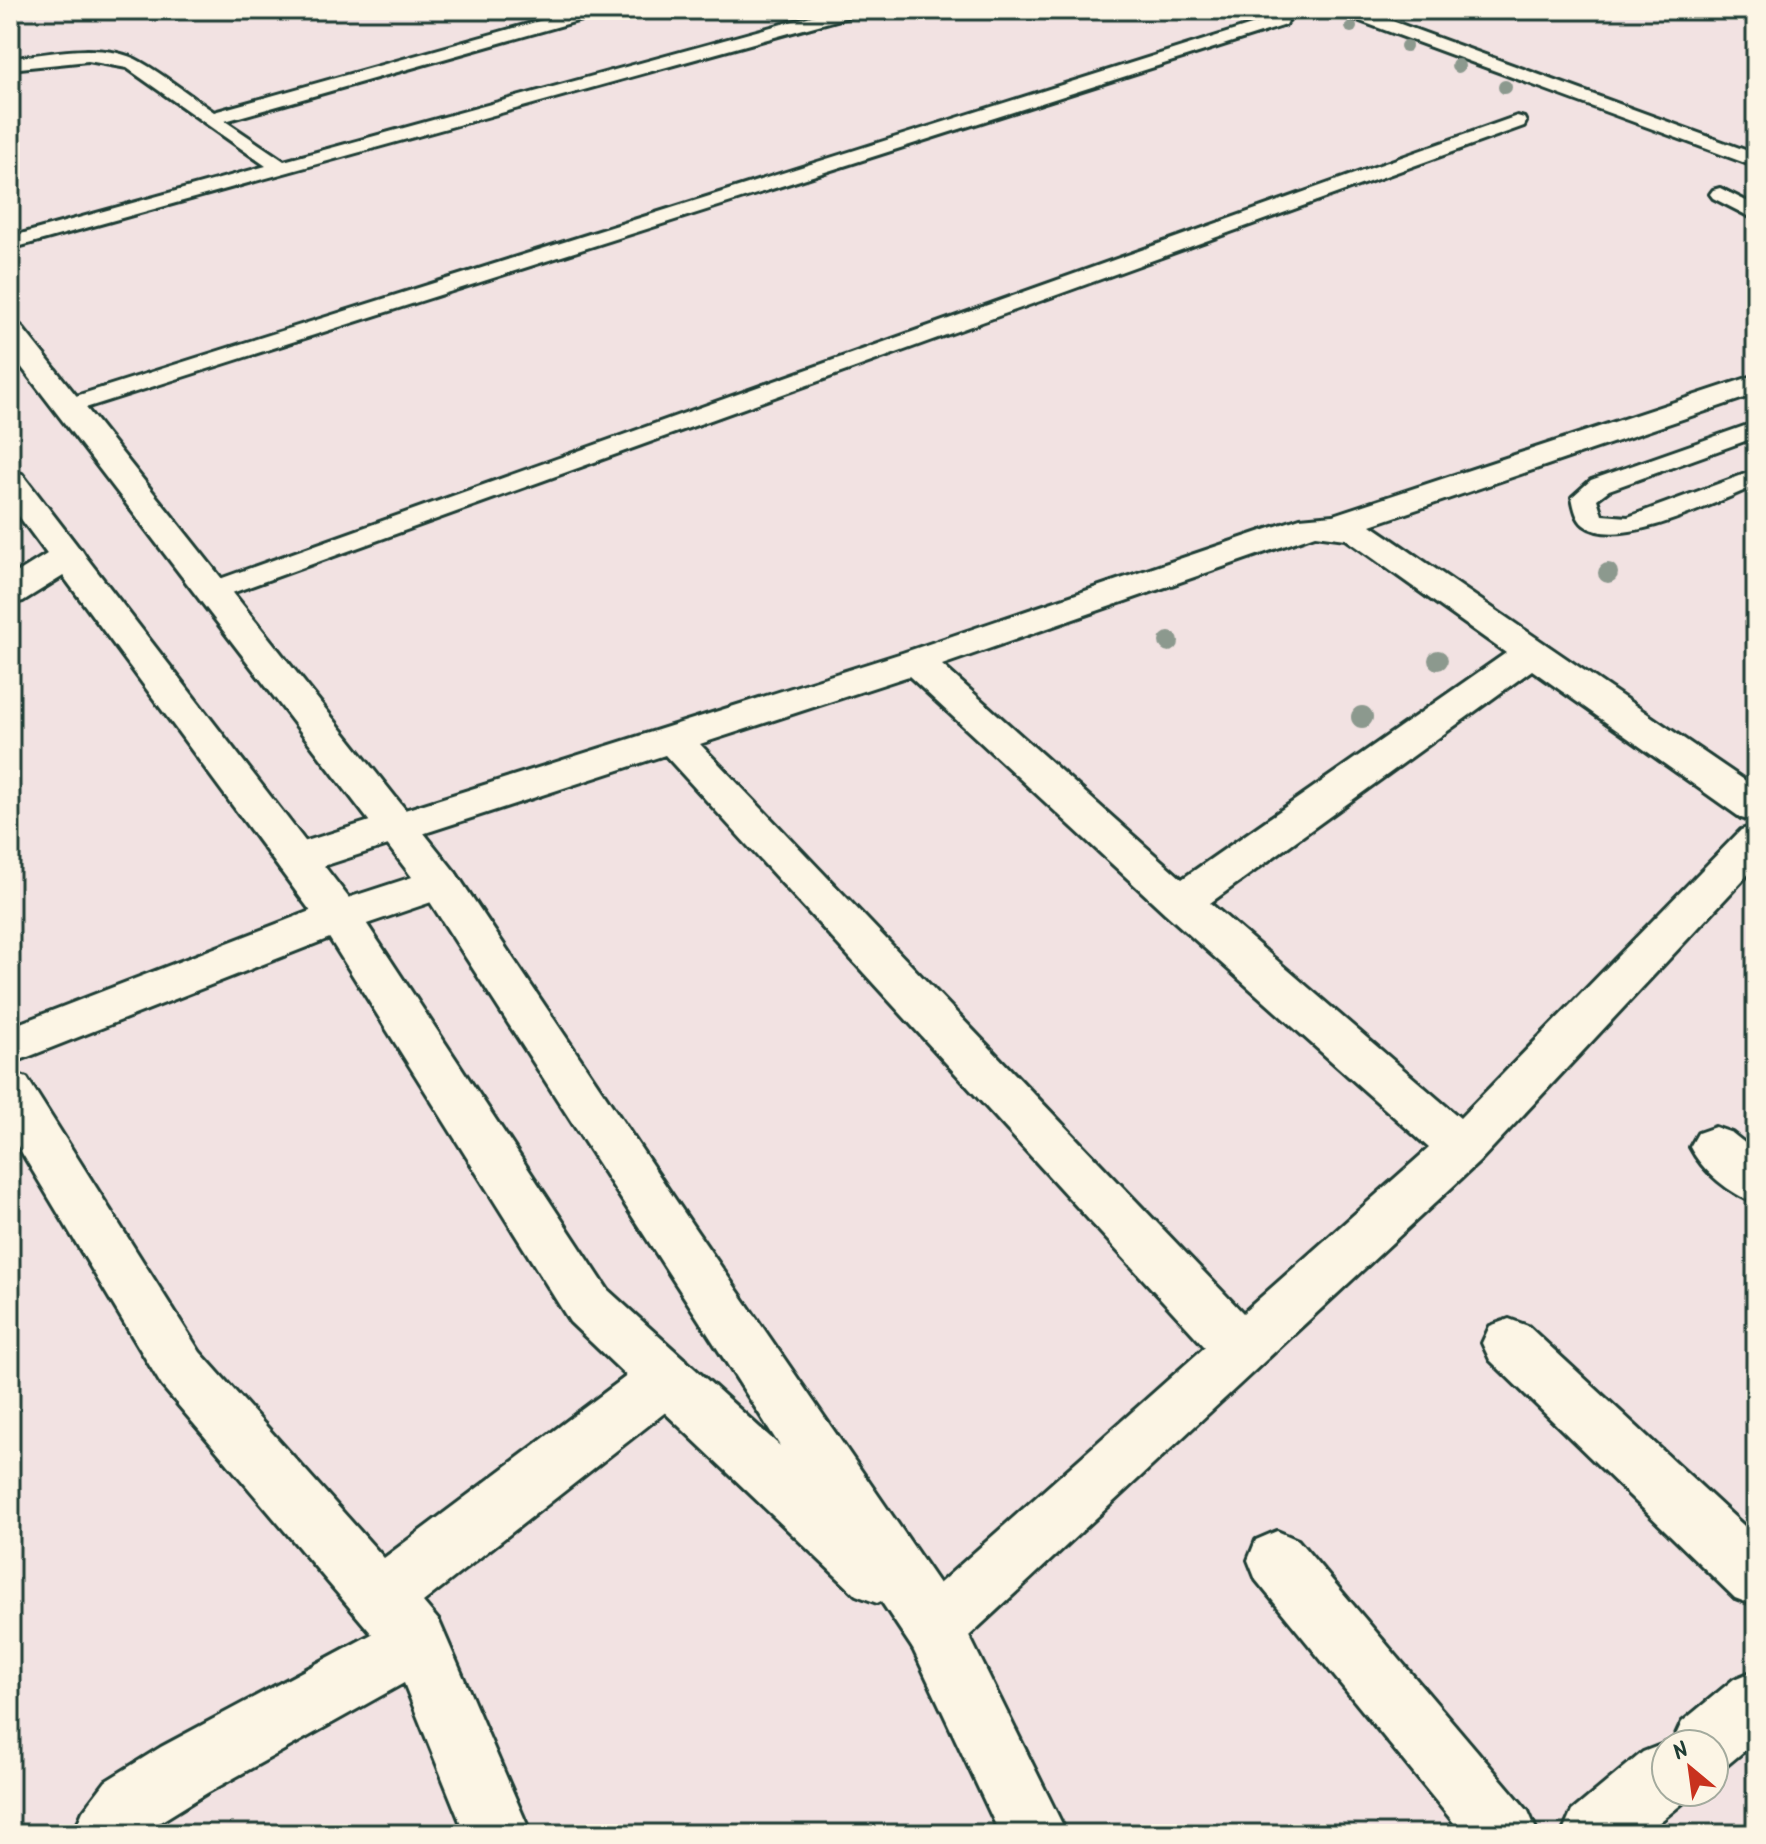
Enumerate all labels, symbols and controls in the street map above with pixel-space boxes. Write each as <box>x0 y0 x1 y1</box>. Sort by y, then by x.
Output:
north arrow <box>1650 1728 1730 1808</box>
text: N <box>1667 1734 1696 1771</box>

